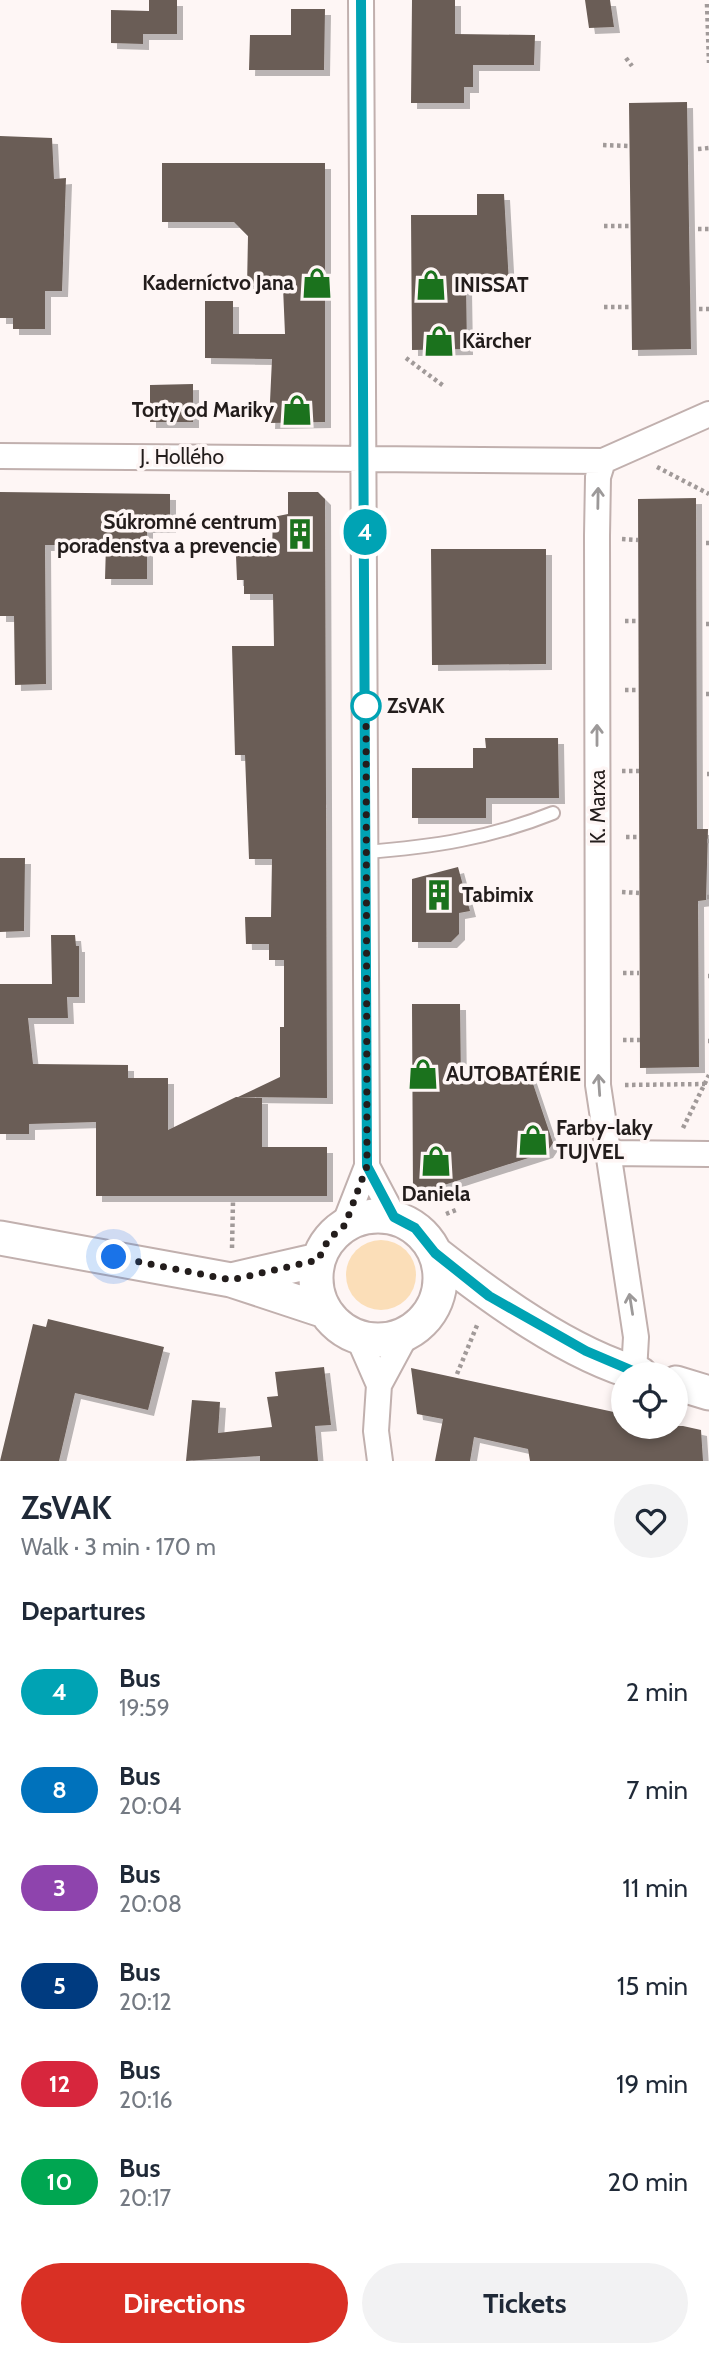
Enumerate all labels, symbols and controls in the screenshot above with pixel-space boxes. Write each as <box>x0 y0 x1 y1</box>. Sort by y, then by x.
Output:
shop icon: Kaderníctvo Jana <box>300 266 334 300</box>
shop icon: INISSAT <box>414 268 448 302</box>
place label: Kaderníctvo Jana <box>142 270 295 295</box>
place label: INISSAT <box>454 272 529 297</box>
shop icon: Kärcher <box>422 324 456 358</box>
place label: Kärcher <box>462 328 531 353</box>
shop icon: Torty od Mariky <box>280 393 314 427</box>
place label: Torty od Mariky <box>132 397 275 422</box>
street label: J. Hollého <box>139 444 224 469</box>
one-way arrow <box>591 487 605 510</box>
place label: Súkromné centrum poradenstva a prevencie <box>57 509 277 558</box>
line badge: 4 <box>342 509 388 555</box>
building icon: Súkromné centrum poradenstva a prevencie <box>283 517 317 551</box>
text: 4 <box>358 517 372 546</box>
marker: ZsVAK <box>351 691 381 721</box>
place label: ZsVAK <box>387 693 446 718</box>
one-way arrow <box>590 724 604 747</box>
street label: K. Marxa <box>585 770 610 844</box>
building icon: Tabimix <box>422 878 456 912</box>
place label: Tabimix <box>462 882 534 907</box>
shop icon: AUTOBATÉRIE <box>406 1057 440 1091</box>
place label: AUTOBATÉRIE <box>446 1061 581 1086</box>
one-way arrow <box>592 1075 605 1097</box>
place label: Farby-laky TUJVEL <box>556 1115 654 1164</box>
shop icon: Farby-laky TUJVEL <box>516 1123 550 1157</box>
shop icon: Daniela <box>419 1144 453 1178</box>
place label: Daniela <box>402 1181 471 1206</box>
your location <box>96 1239 131 1274</box>
one-way arrow <box>624 1294 637 1316</box>
map controls <box>611 1362 688 1439</box>
button: locate <box>611 1362 688 1439</box>
button: heart <box>614 1484 688 1558</box>
text: ZsVAK <box>21 1487 112 1527</box>
text: Walk · 3 min · 170 m <box>21 1533 216 1561</box>
text: Departures <box>21 1595 145 1627</box>
text: Bus <box>119 1662 160 1694</box>
text: 2 min <box>626 1676 688 1708</box>
text: 4 <box>52 1677 67 1706</box>
text: 19:59 <box>119 1694 170 1722</box>
text: Bus <box>119 1760 160 1792</box>
text: 7 min <box>626 1774 688 1806</box>
text: 8 <box>52 1775 67 1804</box>
text: 20:04 <box>119 1792 181 1820</box>
text: Bus <box>119 1858 160 1890</box>
text: 11 min <box>622 1872 688 1904</box>
text: 3 <box>53 1873 66 1902</box>
text: 20:08 <box>119 1890 182 1918</box>
text: Bus <box>119 1956 160 1988</box>
text: 15 min <box>617 1970 688 2002</box>
text: 5 <box>53 1971 66 2000</box>
text: 20:12 <box>119 1988 171 2016</box>
text: Bus <box>119 2054 160 2086</box>
text: 19 min <box>616 2068 688 2100</box>
text: 12 <box>49 2069 70 2098</box>
text: 20:16 <box>119 2086 172 2114</box>
text: Bus <box>119 2152 160 2184</box>
text: 20 min <box>608 2166 688 2198</box>
text: 10 <box>47 2167 72 2196</box>
text: 20:17 <box>119 2184 171 2212</box>
button: Directions <box>21 2263 348 2343</box>
button: Tickets <box>362 2263 688 2343</box>

